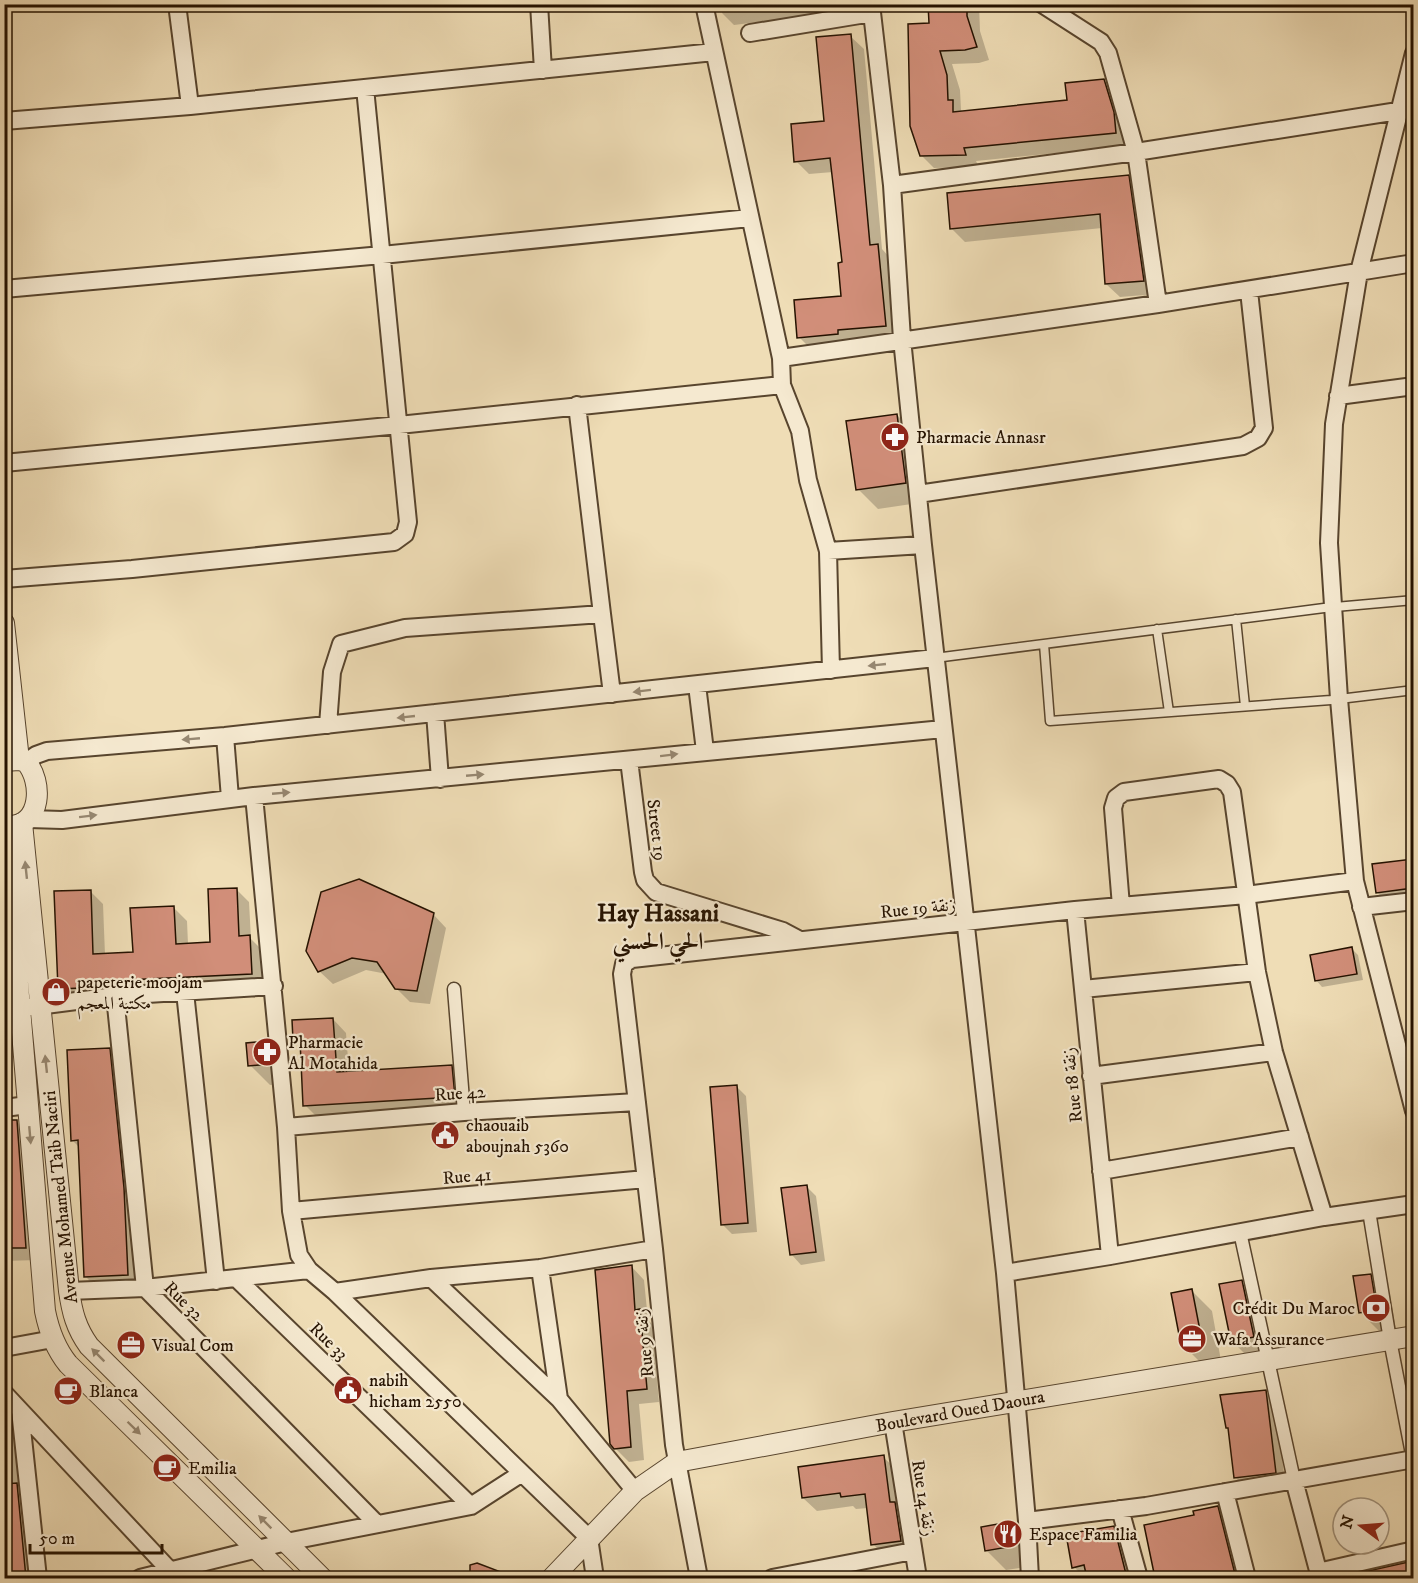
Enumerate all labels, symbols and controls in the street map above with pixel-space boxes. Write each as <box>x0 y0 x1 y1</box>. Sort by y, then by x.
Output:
pharmacy icon: Pharmacie Annasr <box>879 421 911 453</box>
place label: Pharmacie Annasr <box>916 427 1046 449</box>
one-way arrow <box>868 660 887 669</box>
one-way arrow <box>632 686 651 696</box>
one-way arrow <box>396 712 415 721</box>
one-way arrow <box>182 734 201 744</box>
one-way arrow <box>660 751 679 760</box>
one-way arrow <box>466 770 485 780</box>
one-way arrow <box>272 788 291 798</box>
street label: Street 19 <box>641 798 671 862</box>
one-way arrow <box>78 812 97 821</box>
one-way arrow <box>21 861 31 880</box>
street label: Rue 19 زنقة <box>879 894 957 924</box>
district label: Hay Hassani الحي الحسني <box>597 899 719 963</box>
place label: papeterie moojam مكتبة المعجم <box>76 972 203 1020</box>
shop icon: papeterie moojam مكتبة المعجم <box>40 976 72 1008</box>
place label: Pharmacie Al Motahida <box>288 1032 378 1075</box>
pharmacy icon: Pharmacie Al Motahida <box>251 1036 283 1068</box>
street label: Rue 18 زنقة <box>1058 1046 1088 1124</box>
one-way arrow <box>41 1055 51 1074</box>
street label: Rue 42 <box>434 1081 487 1107</box>
street label: Avenue Mohamed Taib Naciri <box>39 1089 83 1304</box>
place label: chaouaib aboujnah 5360 <box>466 1115 569 1158</box>
public building icon: chaouaib aboujnah 5360 <box>429 1119 461 1151</box>
one-way arrow <box>25 1126 35 1145</box>
street label: Rue 41 <box>442 1164 492 1190</box>
street label: Rue 32 <box>159 1277 208 1326</box>
bank icon: Crédit Du Maroc <box>1360 1292 1392 1324</box>
place label: Crédit Du Maroc <box>1233 1298 1355 1320</box>
street label: Rue 9 زنقة <box>630 1307 660 1378</box>
street label: Rue 33 <box>304 1318 352 1365</box>
office icon: Wafa Assurance <box>1176 1323 1208 1355</box>
office icon: Visual Com <box>115 1329 147 1361</box>
place label: Wafa Assurance <box>1212 1329 1324 1351</box>
place label: Visual Com <box>151 1335 234 1357</box>
one-way arrow <box>91 1347 105 1362</box>
place label: nabih hicham 2550 <box>369 1370 462 1413</box>
public building icon: nabih hicham 2550 <box>332 1374 364 1406</box>
cafe icon: Blanca <box>52 1375 84 1407</box>
place label: Blanca <box>89 1381 138 1403</box>
street label: Boulevard Oued Daoura <box>874 1386 1047 1438</box>
one-way arrow <box>127 1421 141 1435</box>
cafe icon: Emilia <box>151 1452 183 1484</box>
place label: Emilia <box>188 1458 237 1480</box>
street label: Rue 14 زنقة <box>906 1458 940 1538</box>
north arrow <box>1331 1496 1391 1556</box>
text: N <box>1336 1513 1359 1531</box>
one-way arrow <box>259 1516 273 1530</box>
scale bar <box>30 1517 162 1555</box>
restaurant icon: Espace Familia <box>992 1518 1024 1550</box>
place label: Espace Familia <box>1029 1524 1138 1546</box>
text: 50 m <box>39 1528 75 1550</box>

